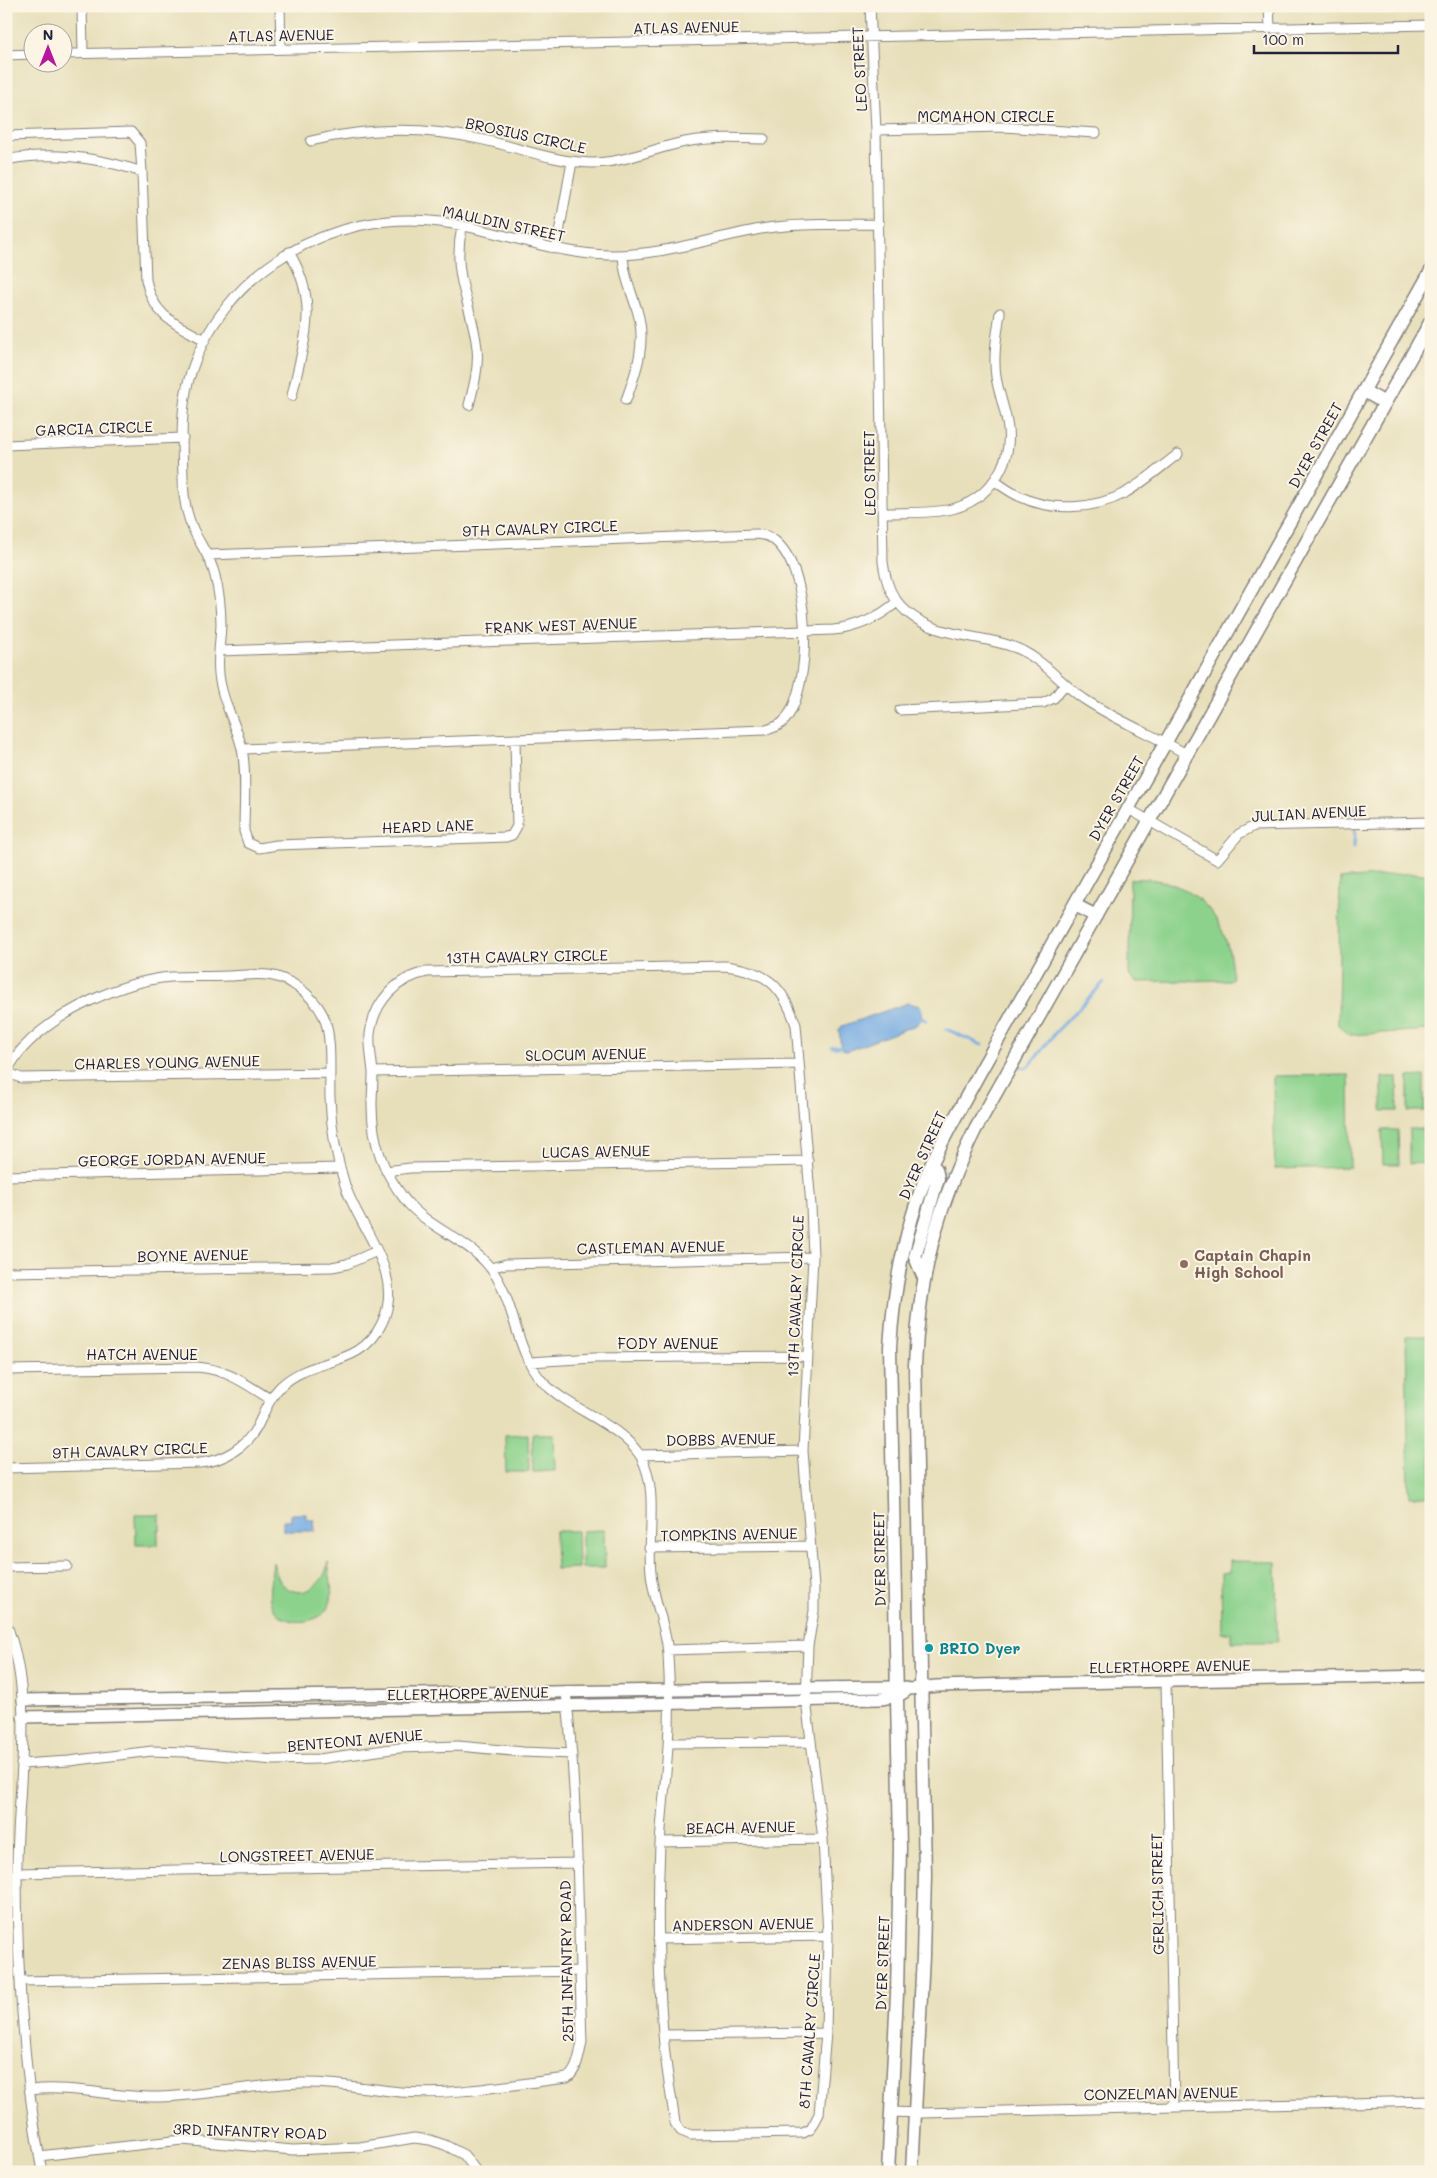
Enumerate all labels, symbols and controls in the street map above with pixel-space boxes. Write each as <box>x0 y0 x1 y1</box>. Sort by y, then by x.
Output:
street label: ATLAS AVENUE <box>633 16 740 38</box>
north arrow <box>22 22 72 72</box>
scale bar <box>1254 22 1398 54</box>
street label: ATLAS AVENUE <box>228 24 335 46</box>
text: N <box>43 25 53 44</box>
street label: LEO STREET <box>847 26 871 112</box>
text: 100 m <box>1262 29 1304 49</box>
street label: MCMAHON CIRCLE <box>917 106 1055 126</box>
street label: BROSIUS CIRCLE <box>464 112 589 158</box>
street label: MAULDIN STREET <box>441 200 567 246</box>
street label: DYER STREET <box>1283 399 1347 491</box>
street label: GARCIA CIRCLE <box>35 416 154 440</box>
street label: LEO STREET <box>858 430 880 516</box>
street label: 9TH CAVALRY CIRCLE <box>462 515 618 541</box>
street label: FRANK WEST AVENUE <box>484 612 638 638</box>
street label: DYER STREET <box>1084 752 1148 844</box>
street label: JULIAN AVENUE <box>1251 800 1367 826</box>
street label: HEARD LANE <box>382 814 475 838</box>
street label: 13TH CAVALRY CIRCLE <box>446 945 609 967</box>
street label: SLOCUM AVENUE <box>525 1043 647 1065</box>
street label: CHARLES YOUNG AVENUE <box>74 1050 260 1074</box>
street label: DYER STREET <box>894 1107 950 1203</box>
street label: LUCAS AVENUE <box>542 1140 651 1162</box>
street label: GEORGE JORDAN AVENUE <box>78 1147 267 1171</box>
street label: 13TH CAVALRY CIRCLE <box>782 1214 808 1377</box>
street label: CASTLEMAN AVENUE <box>577 1236 726 1258</box>
street label: BOYNE AVENUE <box>137 1244 249 1266</box>
place label: Captain Chapin High School <box>1194 1245 1311 1282</box>
marker: Captain Chapin High School <box>1178 1258 1190 1270</box>
street label: FODY AVENUE <box>617 1333 719 1353</box>
street label: HATCH AVENUE <box>86 1344 198 1364</box>
street label: DOBBS AVENUE <box>666 1428 777 1450</box>
street label: 9TH CAVALRY CIRCLE <box>52 1437 208 1463</box>
street label: DYER STREET <box>868 1511 890 1607</box>
street label: TOMPKINS AVENUE <box>660 1523 798 1545</box>
place label: BRIO Dyer <box>939 1638 1021 1658</box>
marker: BRIO Dyer <box>923 1642 935 1654</box>
street label: ELLERTHORPE AVENUE <box>1089 1655 1251 1677</box>
street label: ELLERTHORPE AVENUE <box>387 1682 549 1704</box>
street label: BENTEONI AVENUE <box>286 1724 424 1756</box>
street label: BEACH AVENUE <box>686 1816 796 1838</box>
street label: GERLICH STREET <box>1146 1833 1168 1955</box>
street label: LONGSTREET AVENUE <box>219 1844 375 1866</box>
street label: 25TH INFANTRY ROAD <box>555 1880 577 2042</box>
street label: ANDERSON AVENUE <box>672 1913 815 1935</box>
street label: DYER STREET <box>870 1915 894 2011</box>
street label: ZENAS BLISS AVENUE <box>221 1951 377 1973</box>
street label: 8TH CAVALRY CIRCLE <box>794 1952 824 2109</box>
street label: CONZELMAN AVENUE <box>1084 2082 1239 2104</box>
street label: 3RD INFANTRY ROAD <box>173 2118 327 2144</box>

